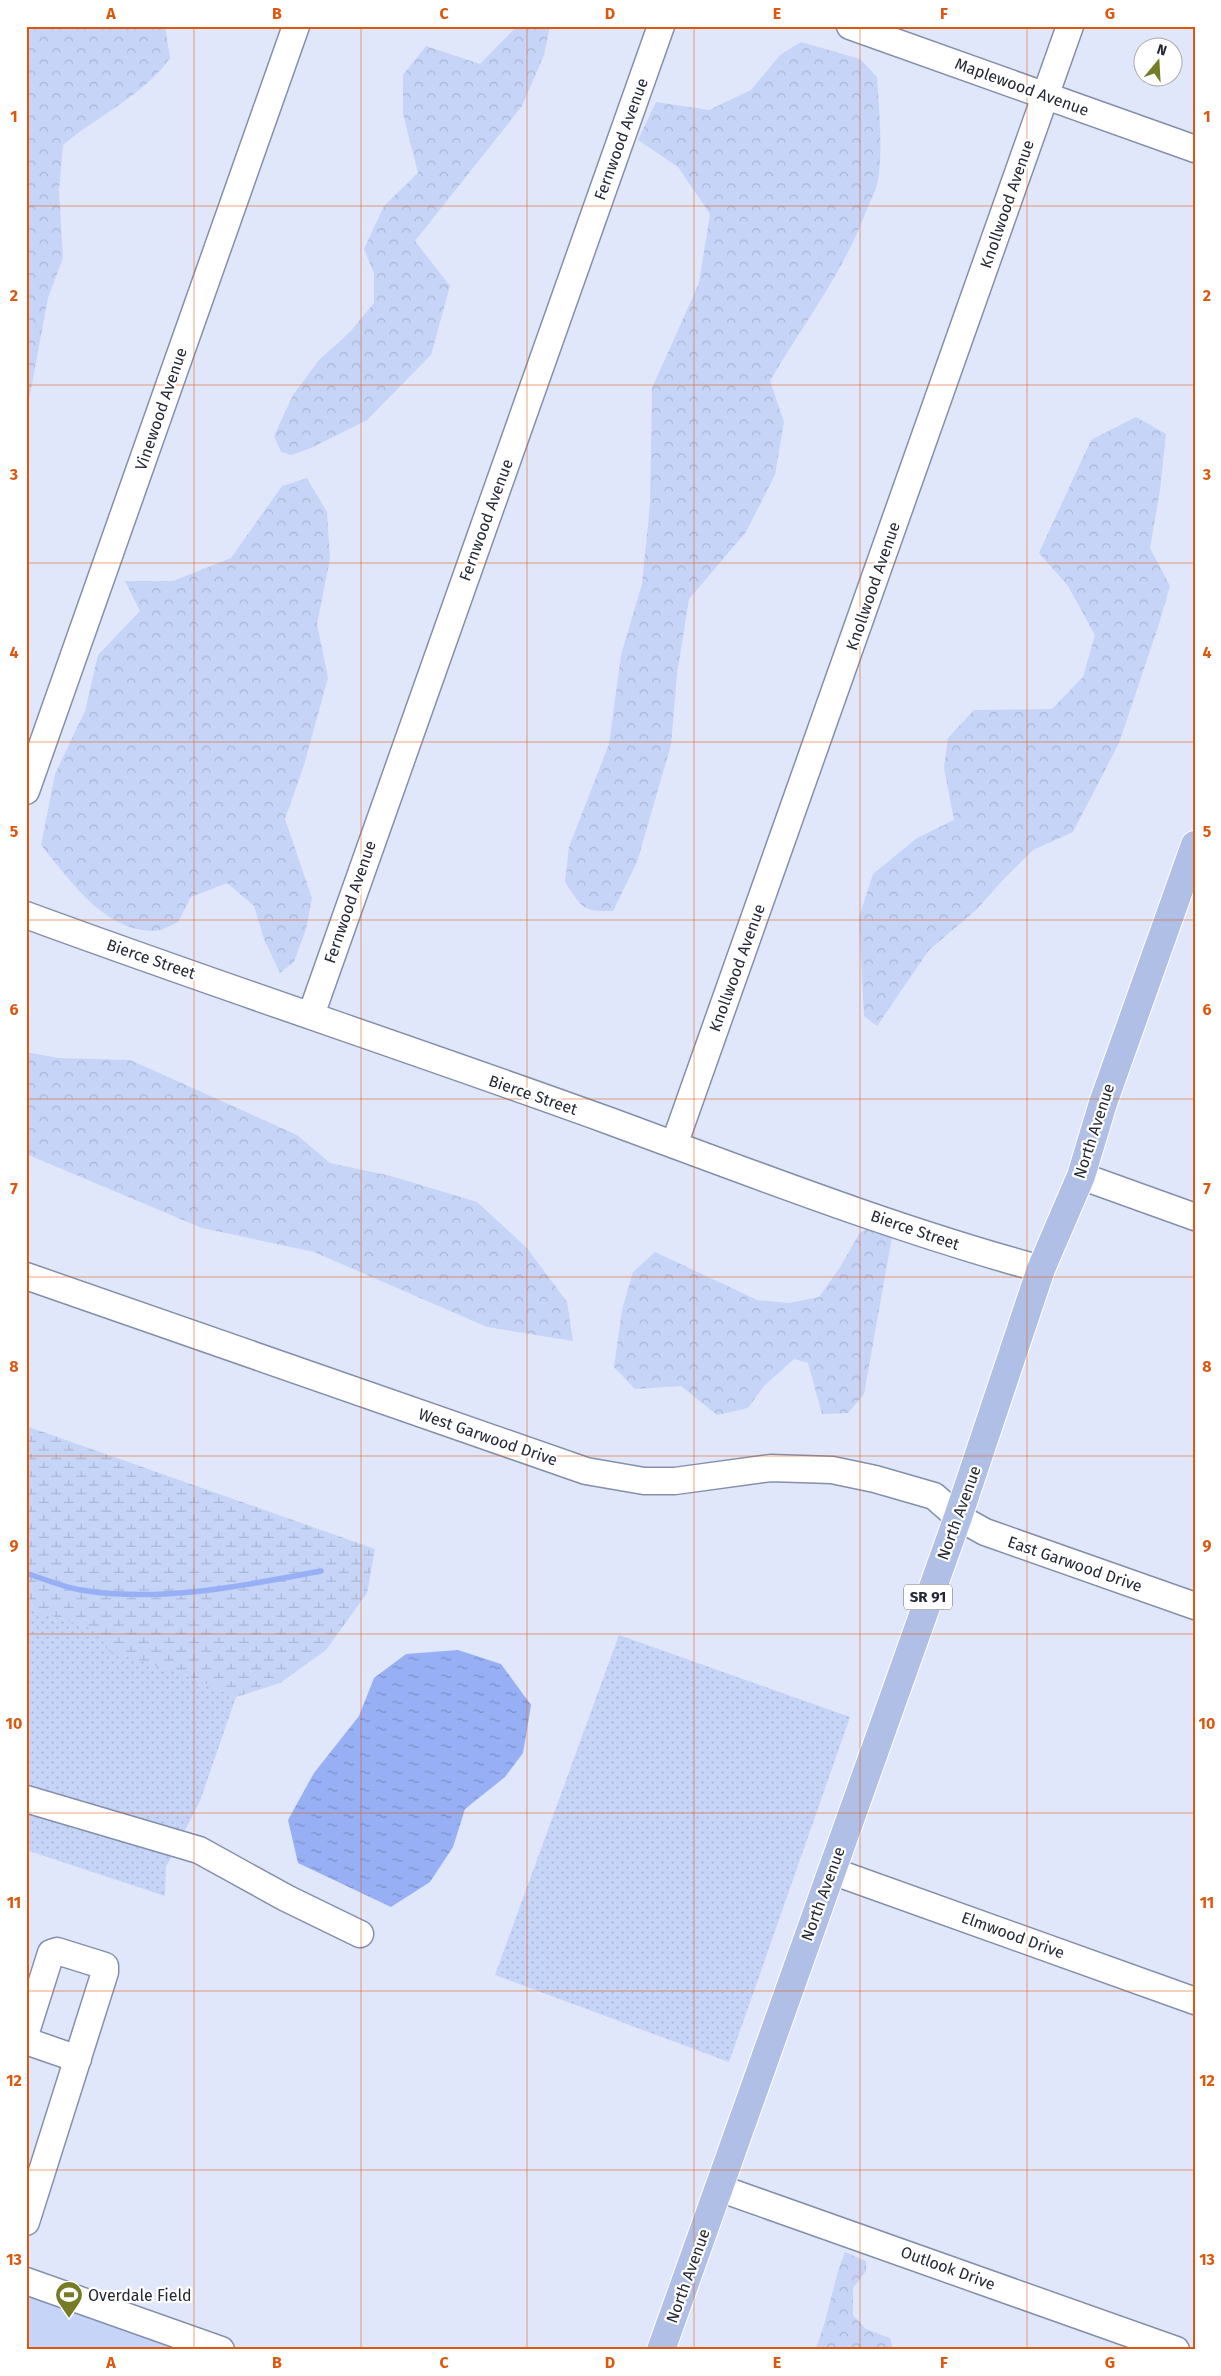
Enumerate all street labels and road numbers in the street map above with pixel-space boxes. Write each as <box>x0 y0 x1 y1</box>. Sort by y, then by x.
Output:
street label: Maplewood Avenue <box>952 54 1092 120</box>
street label: Fernwood Avenue <box>590 75 652 203</box>
street label: Knollwood Avenue <box>976 137 1038 271</box>
street label: Vinewood Avenue <box>131 345 191 473</box>
street label: Fernwood Avenue <box>455 456 517 584</box>
street label: Knollwood Avenue <box>842 519 904 653</box>
street label: Fernwood Avenue <box>320 838 380 966</box>
street label: Knollwood Avenue <box>705 902 769 1034</box>
street label: Bierce Street <box>104 935 198 983</box>
street label: Bierce Street <box>486 1071 580 1119</box>
street label: North Avenue <box>1070 1081 1118 1181</box>
street label: Bierce Street <box>868 1206 962 1254</box>
street label: West Garwood Drive <box>416 1404 560 1470</box>
street label: North Avenue <box>933 1463 985 1563</box>
street label: East Garwood Drive <box>1005 1532 1145 1596</box>
road number: SR 91 <box>904 1584 952 1610</box>
street label: North Avenue <box>797 1844 849 1944</box>
street label: Elmwood Drive <box>959 1908 1067 1962</box>
street label: North Avenue <box>662 2226 714 2326</box>
street label: Outlook Drive <box>898 2242 998 2294</box>

